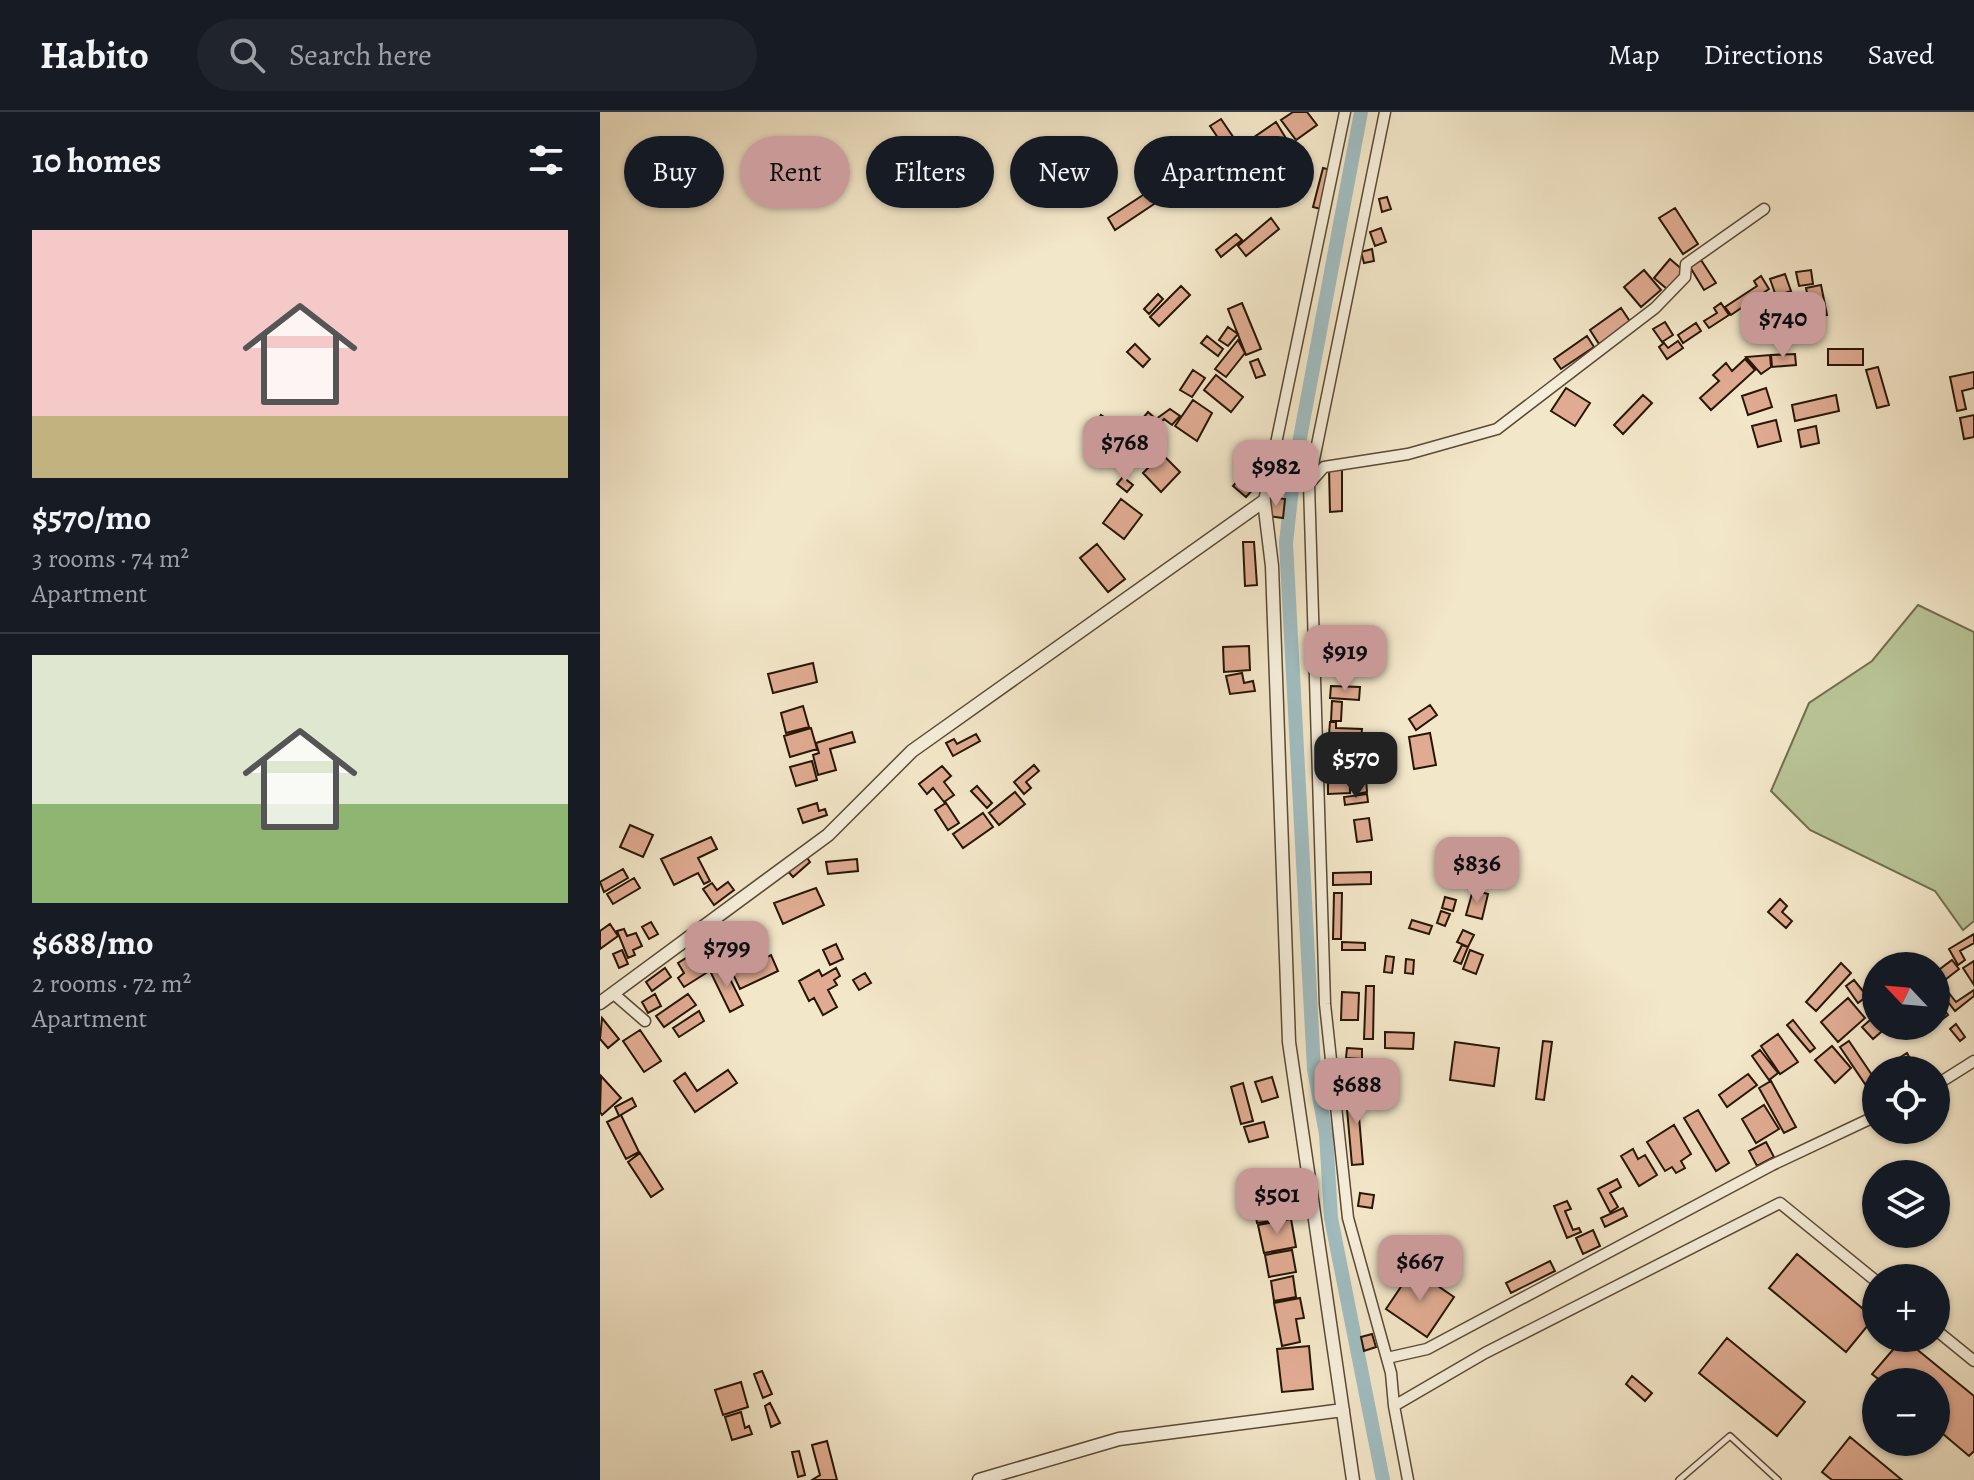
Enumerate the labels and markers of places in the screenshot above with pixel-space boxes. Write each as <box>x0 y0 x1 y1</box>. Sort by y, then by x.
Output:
pin: $740 <box>1736 292 1830 360</box>
pin: $768 <box>1078 416 1172 484</box>
pin: $982 <box>1229 440 1323 508</box>
pin: $919 <box>1298 625 1392 693</box>
pin: $570 <box>1309 732 1403 800</box>
pin: $836 <box>1430 837 1524 905</box>
pin: $799 <box>680 921 774 989</box>
pin: $688 <box>1310 1058 1404 1126</box>
pin: $501 <box>1230 1168 1324 1236</box>
pin: $667 <box>1373 1235 1467 1303</box>

